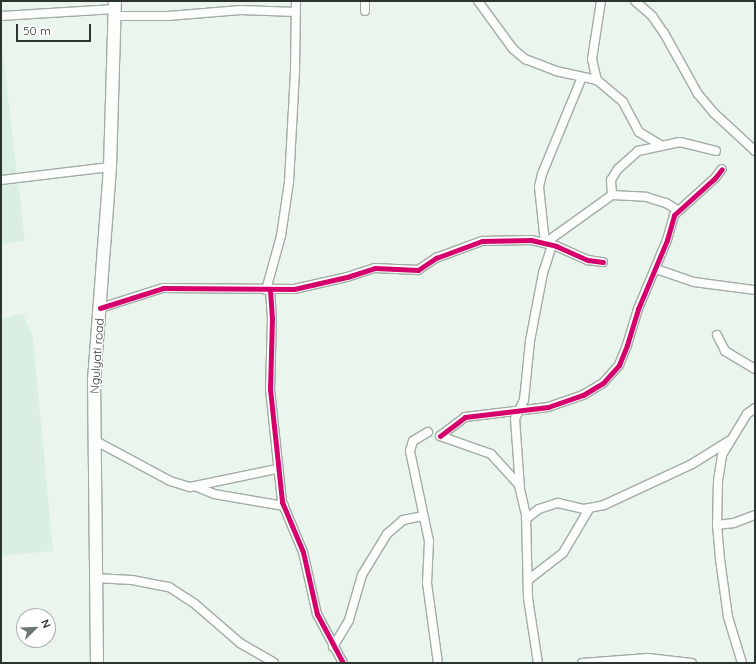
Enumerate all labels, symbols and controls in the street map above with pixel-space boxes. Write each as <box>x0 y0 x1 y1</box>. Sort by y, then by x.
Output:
scale bar <box>18 16 93 42</box>
text: 50 m <box>23 23 51 38</box>
street label: Ngulyati road <box>87 318 107 394</box>
north arrow <box>16 608 56 648</box>
text: N <box>38 617 54 630</box>

